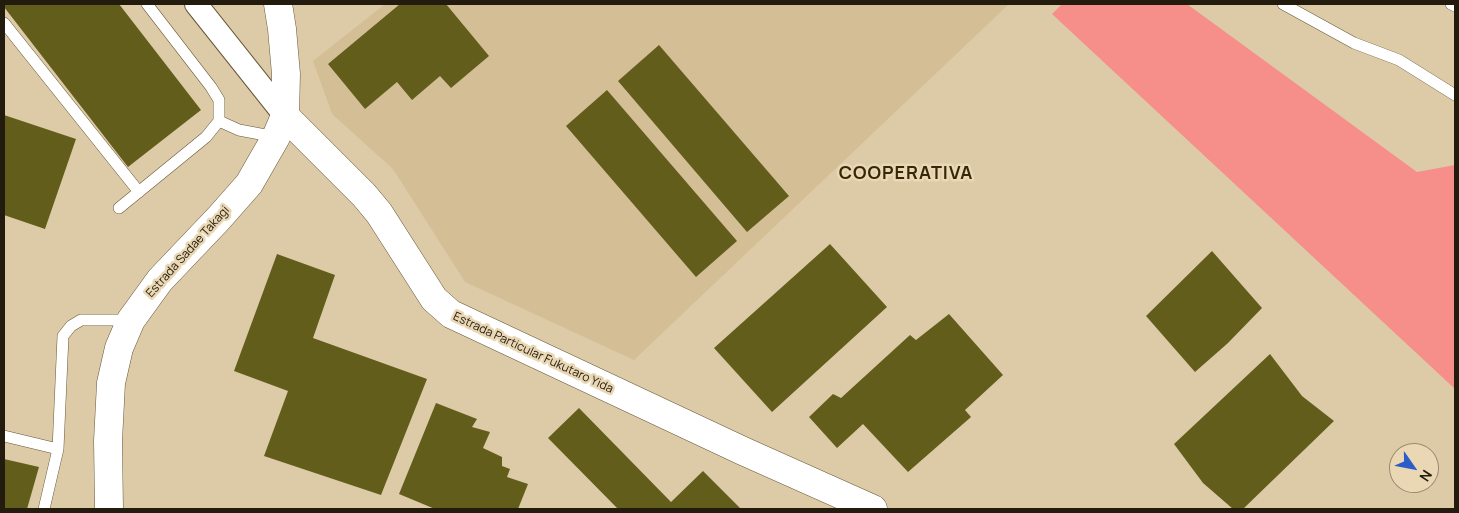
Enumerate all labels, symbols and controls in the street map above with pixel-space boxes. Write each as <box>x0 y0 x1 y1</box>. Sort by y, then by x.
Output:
district label: COOPERATIVA <box>837 163 975 185</box>
street label: Estrada Sadae Takagi <box>143 203 233 301</box>
street label: Estrada Particular Fukutaro Yida <box>451 309 615 397</box>
north arrow <box>1389 443 1439 493</box>
text: N <box>1415 467 1437 485</box>

